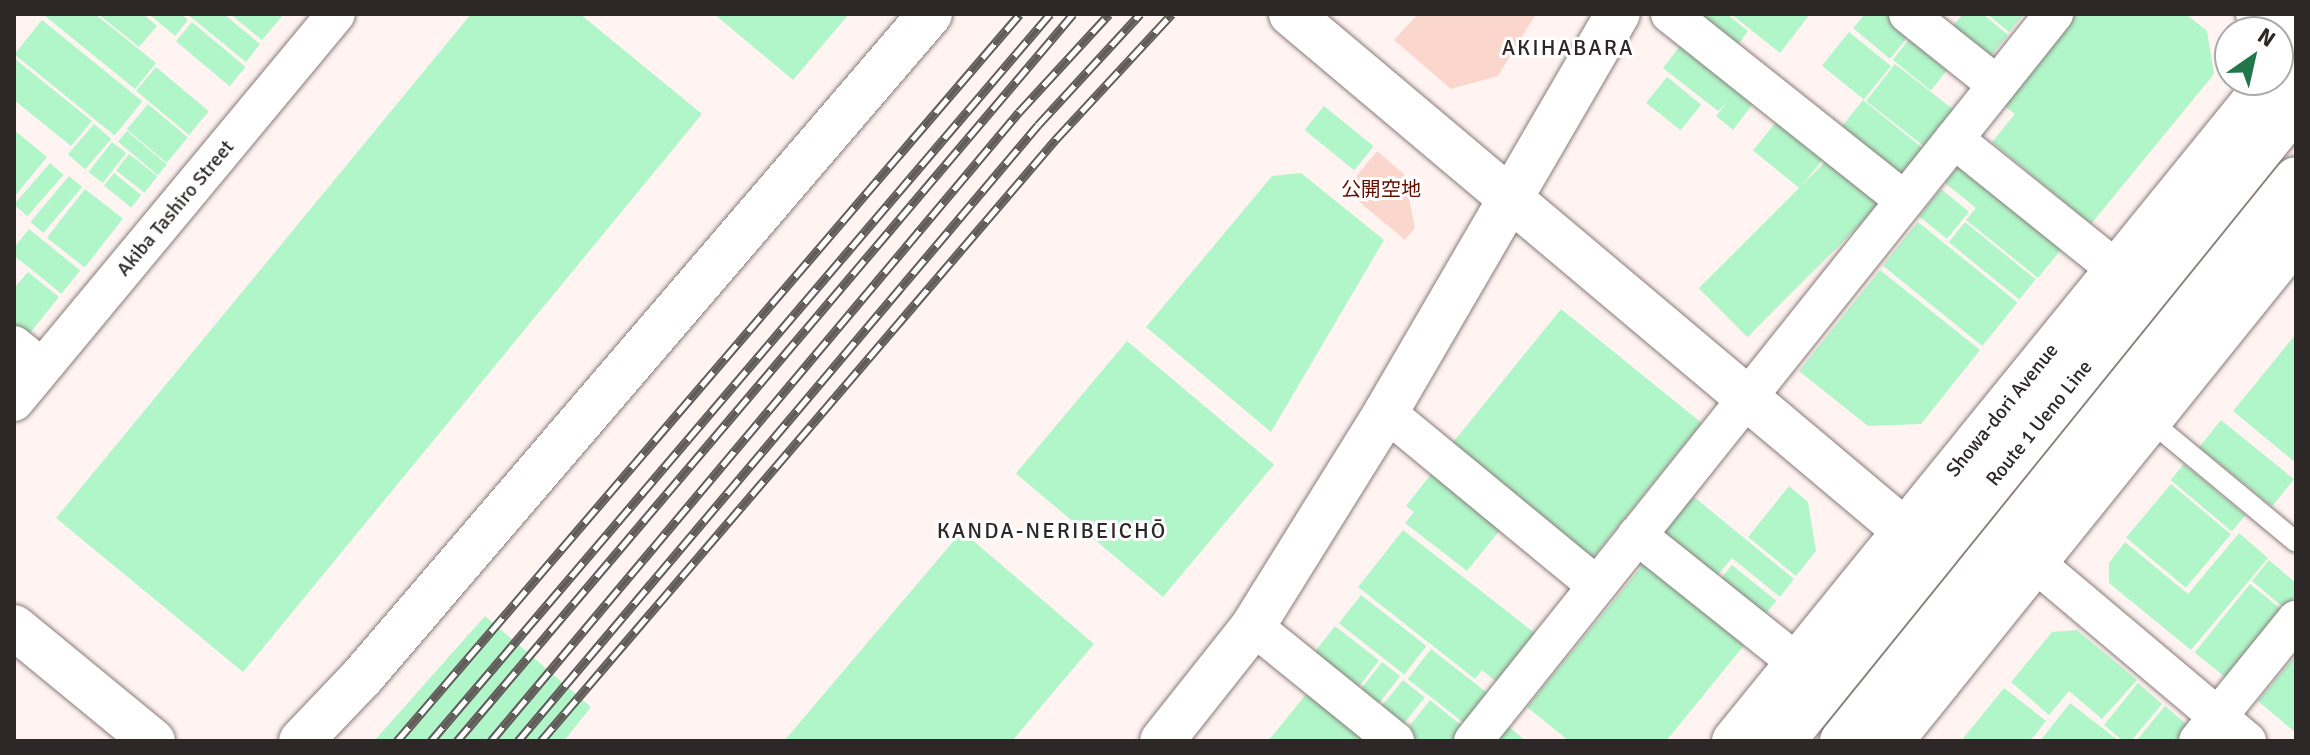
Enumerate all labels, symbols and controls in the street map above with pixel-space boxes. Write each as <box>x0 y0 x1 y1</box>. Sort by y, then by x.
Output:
north arrow <box>2214 16 2294 96</box>
text: N <box>2253 22 2280 53</box>
district label: AKIHABARA <box>1502 35 1634 61</box>
street label: Akiba Tashiro Street <box>111 135 239 281</box>
park label: 公開空地 <box>1341 177 1421 201</box>
street label: Showa-dori Avenue <box>1941 338 2063 482</box>
street label: Route 1 Ueno Line <box>1981 355 2097 491</box>
district label: KANDA-NERIBEICHŌ <box>937 518 1167 544</box>

